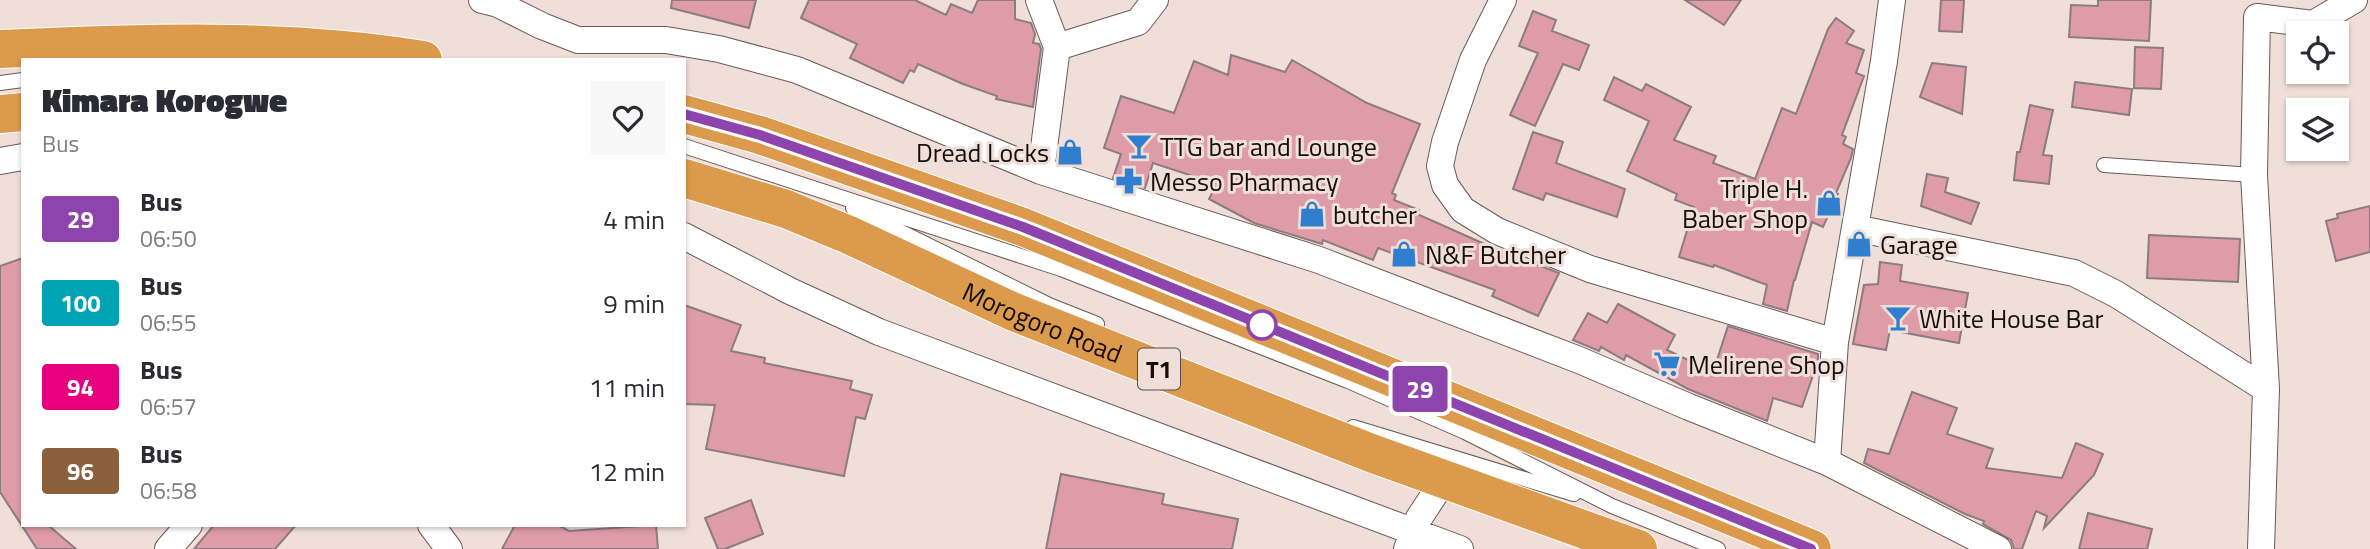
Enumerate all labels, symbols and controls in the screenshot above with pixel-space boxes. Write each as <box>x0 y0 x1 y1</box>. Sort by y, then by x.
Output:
map controls <box>2286 21 2349 161</box>
button: locate <box>2286 21 2349 84</box>
text: Kimara Korogwe <box>42 75 287 125</box>
button: heart <box>591 81 665 155</box>
button: layers <box>2286 98 2349 161</box>
text: Bus <box>42 126 79 161</box>
place label: TTG bar and Lounge <box>1160 127 1377 166</box>
bar icon: TTG bar and Lounge <box>1124 131 1154 161</box>
place label: Dread Locks <box>916 133 1049 172</box>
shop icon: Dread Locks <box>1055 137 1085 167</box>
place label: Messo Pharmacy <box>1150 162 1339 201</box>
pharmacy icon: Messo Pharmacy <box>1114 166 1144 196</box>
place label: Triple H. Baber Shop <box>1682 169 1808 238</box>
text: Bus <box>140 182 182 221</box>
shop icon: Triple H. Baber Shop <box>1814 188 1844 218</box>
place label: butcher <box>1333 195 1417 234</box>
shop icon: butcher <box>1297 199 1327 229</box>
text: 4 min <box>603 200 665 239</box>
text: 29 <box>67 201 94 237</box>
text: 06:50 <box>140 221 197 256</box>
place label: Garage <box>1880 225 1958 264</box>
shop icon: Garage <box>1844 229 1874 259</box>
place label: N&F Butcher <box>1425 235 1566 274</box>
shop icon: N&F Butcher <box>1389 239 1419 269</box>
text: Bus <box>140 266 182 305</box>
street label: Morogoro Road <box>956 271 1128 372</box>
text: 9 min <box>603 284 665 323</box>
text: 100 <box>60 285 101 321</box>
place label: White House Bar <box>1919 299 2104 338</box>
bar icon: White House Bar <box>1883 303 1913 333</box>
text: 06:55 <box>140 305 197 340</box>
unlabelled marker <box>1247 310 1277 340</box>
place label: Melirene Shop <box>1688 345 1845 384</box>
road number: T1 <box>1138 348 1180 390</box>
supermarket icon: Melirene Shop <box>1652 349 1682 379</box>
text: Bus <box>140 350 182 389</box>
line badge: 29 <box>1388 366 1452 412</box>
text: 11 min <box>589 368 665 407</box>
text: 94 <box>67 369 94 405</box>
text: 29 <box>1407 371 1433 407</box>
text: 06:57 <box>140 389 197 424</box>
text: Bus <box>140 434 182 473</box>
text: 12 min <box>589 452 665 491</box>
text: 96 <box>67 453 94 489</box>
text: 06:58 <box>140 473 197 508</box>

